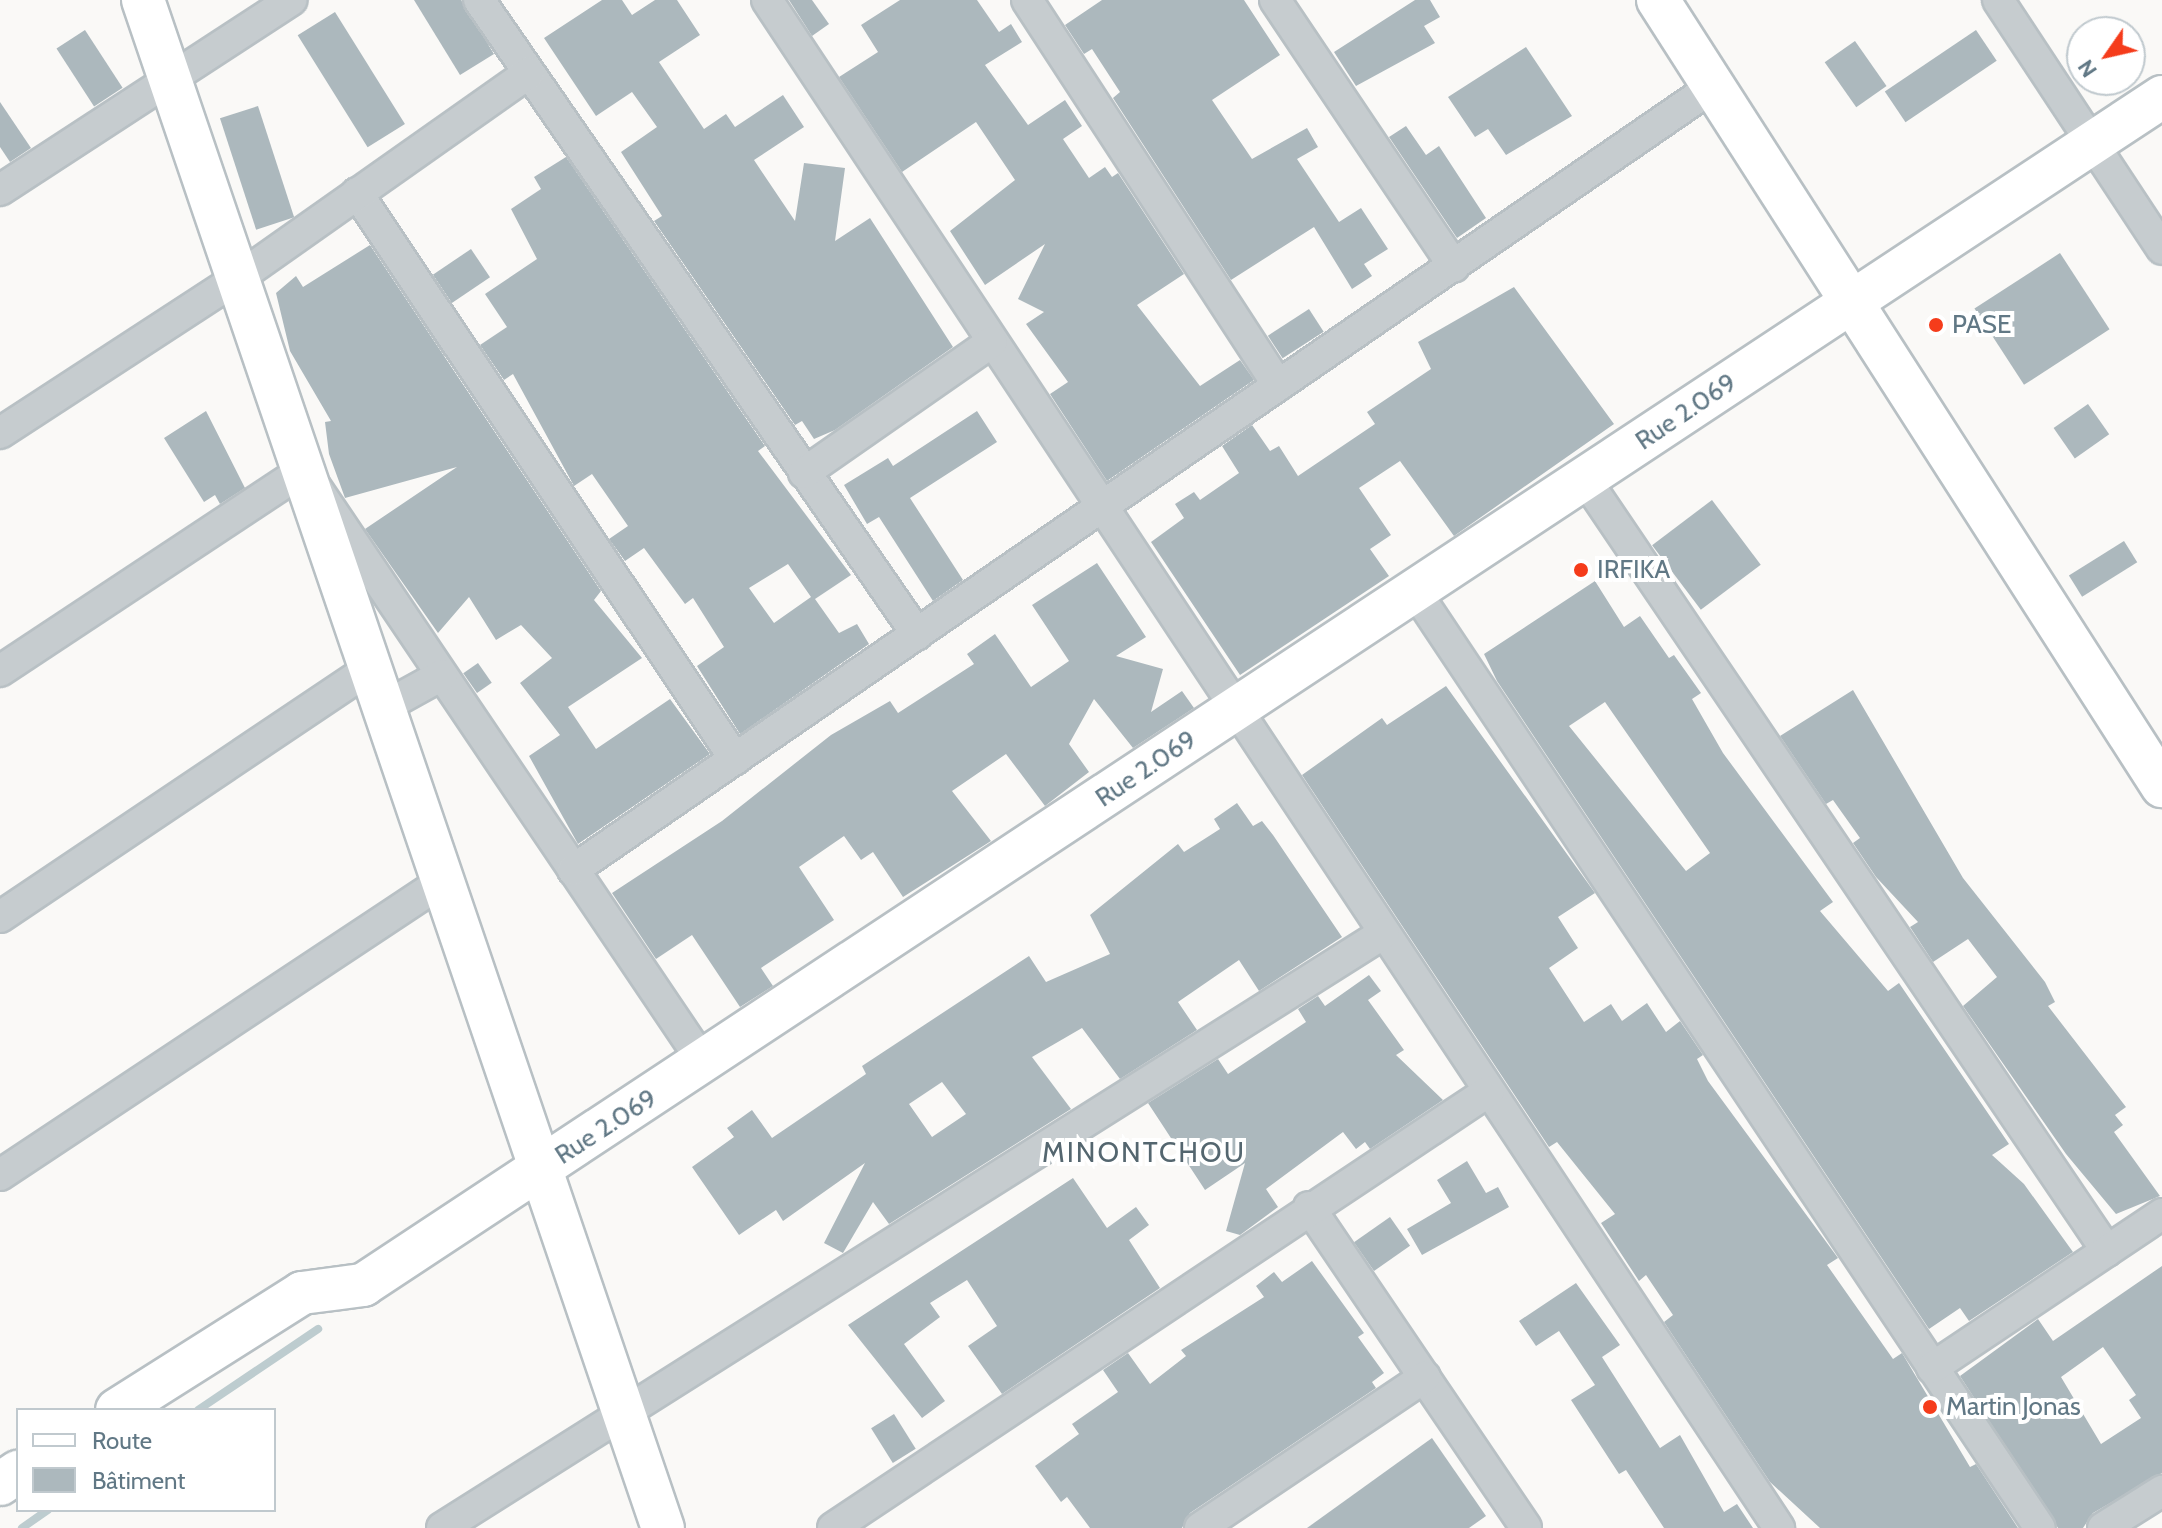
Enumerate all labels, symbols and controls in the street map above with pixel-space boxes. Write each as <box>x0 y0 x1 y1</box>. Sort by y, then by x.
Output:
north arrow <box>2066 16 2146 96</box>
text: N <box>2072 55 2103 83</box>
place label: PASE <box>1952 309 2011 341</box>
marker: PASE <box>1927 316 1945 334</box>
street label: Rue 2.069 <box>1630 367 1742 457</box>
place label: IRFIKA <box>1597 554 1670 586</box>
marker: IRFIKA <box>1572 561 1590 579</box>
street label: Rue 2.069 <box>1090 724 1202 814</box>
street label: Rue 2.069 <box>550 1083 662 1171</box>
district label: MINONTCHOU <box>1042 1135 1246 1169</box>
place label: Martin Jonas <box>1946 1391 2081 1423</box>
marker: Martin Jonas <box>1921 1398 1939 1416</box>
legend <box>16 1408 276 1512</box>
text: Route <box>92 1426 152 1455</box>
text: Bâtiment <box>92 1466 185 1495</box>

